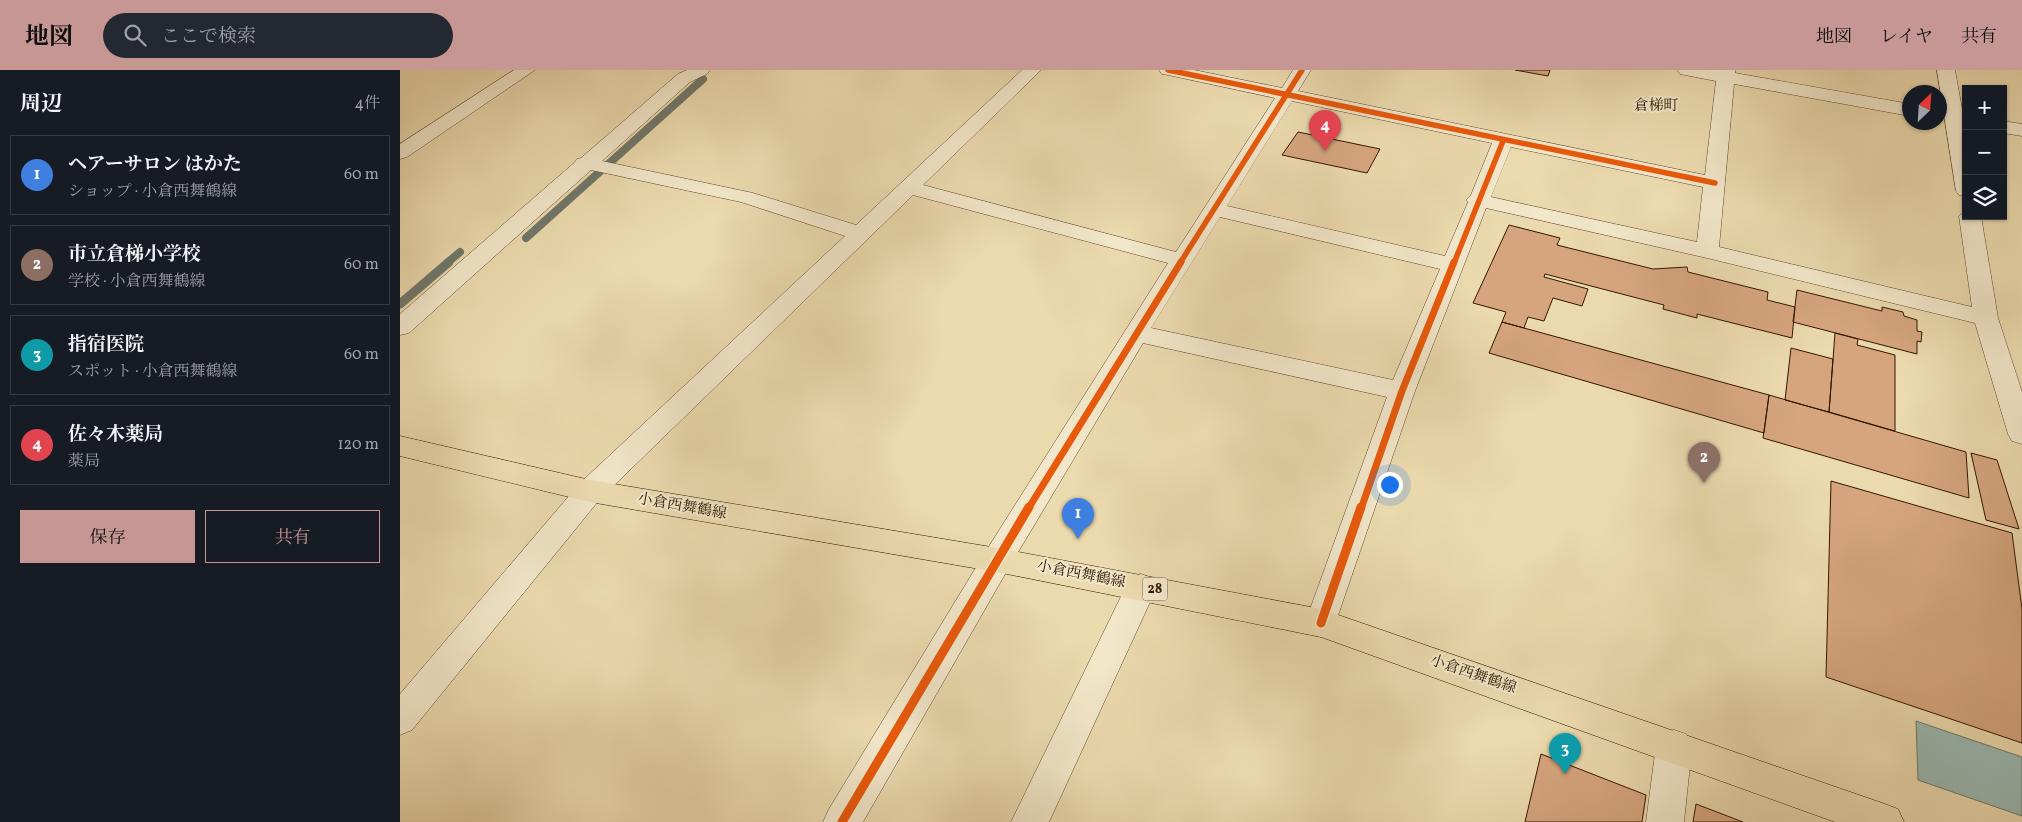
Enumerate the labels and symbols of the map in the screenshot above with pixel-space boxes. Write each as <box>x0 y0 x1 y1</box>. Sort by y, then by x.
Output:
north arrow <box>1902 85 1947 130</box>
district label: 倉梯町 <box>1633 96 1679 117</box>
pin: 4 <box>1309 110 1341 151</box>
pin: 2 <box>1688 442 1720 483</box>
your location <box>1377 472 1403 498</box>
street label: 小倉西舞鶴線 <box>636 489 728 525</box>
pin: 1 <box>1062 498 1094 539</box>
street label: 小倉西舞鶴線 <box>1035 556 1127 594</box>
road number: 28 <box>1142 578 1168 600</box>
street label: 小倉西舞鶴線 <box>1427 650 1519 700</box>
pin: 3 <box>1549 733 1581 774</box>

